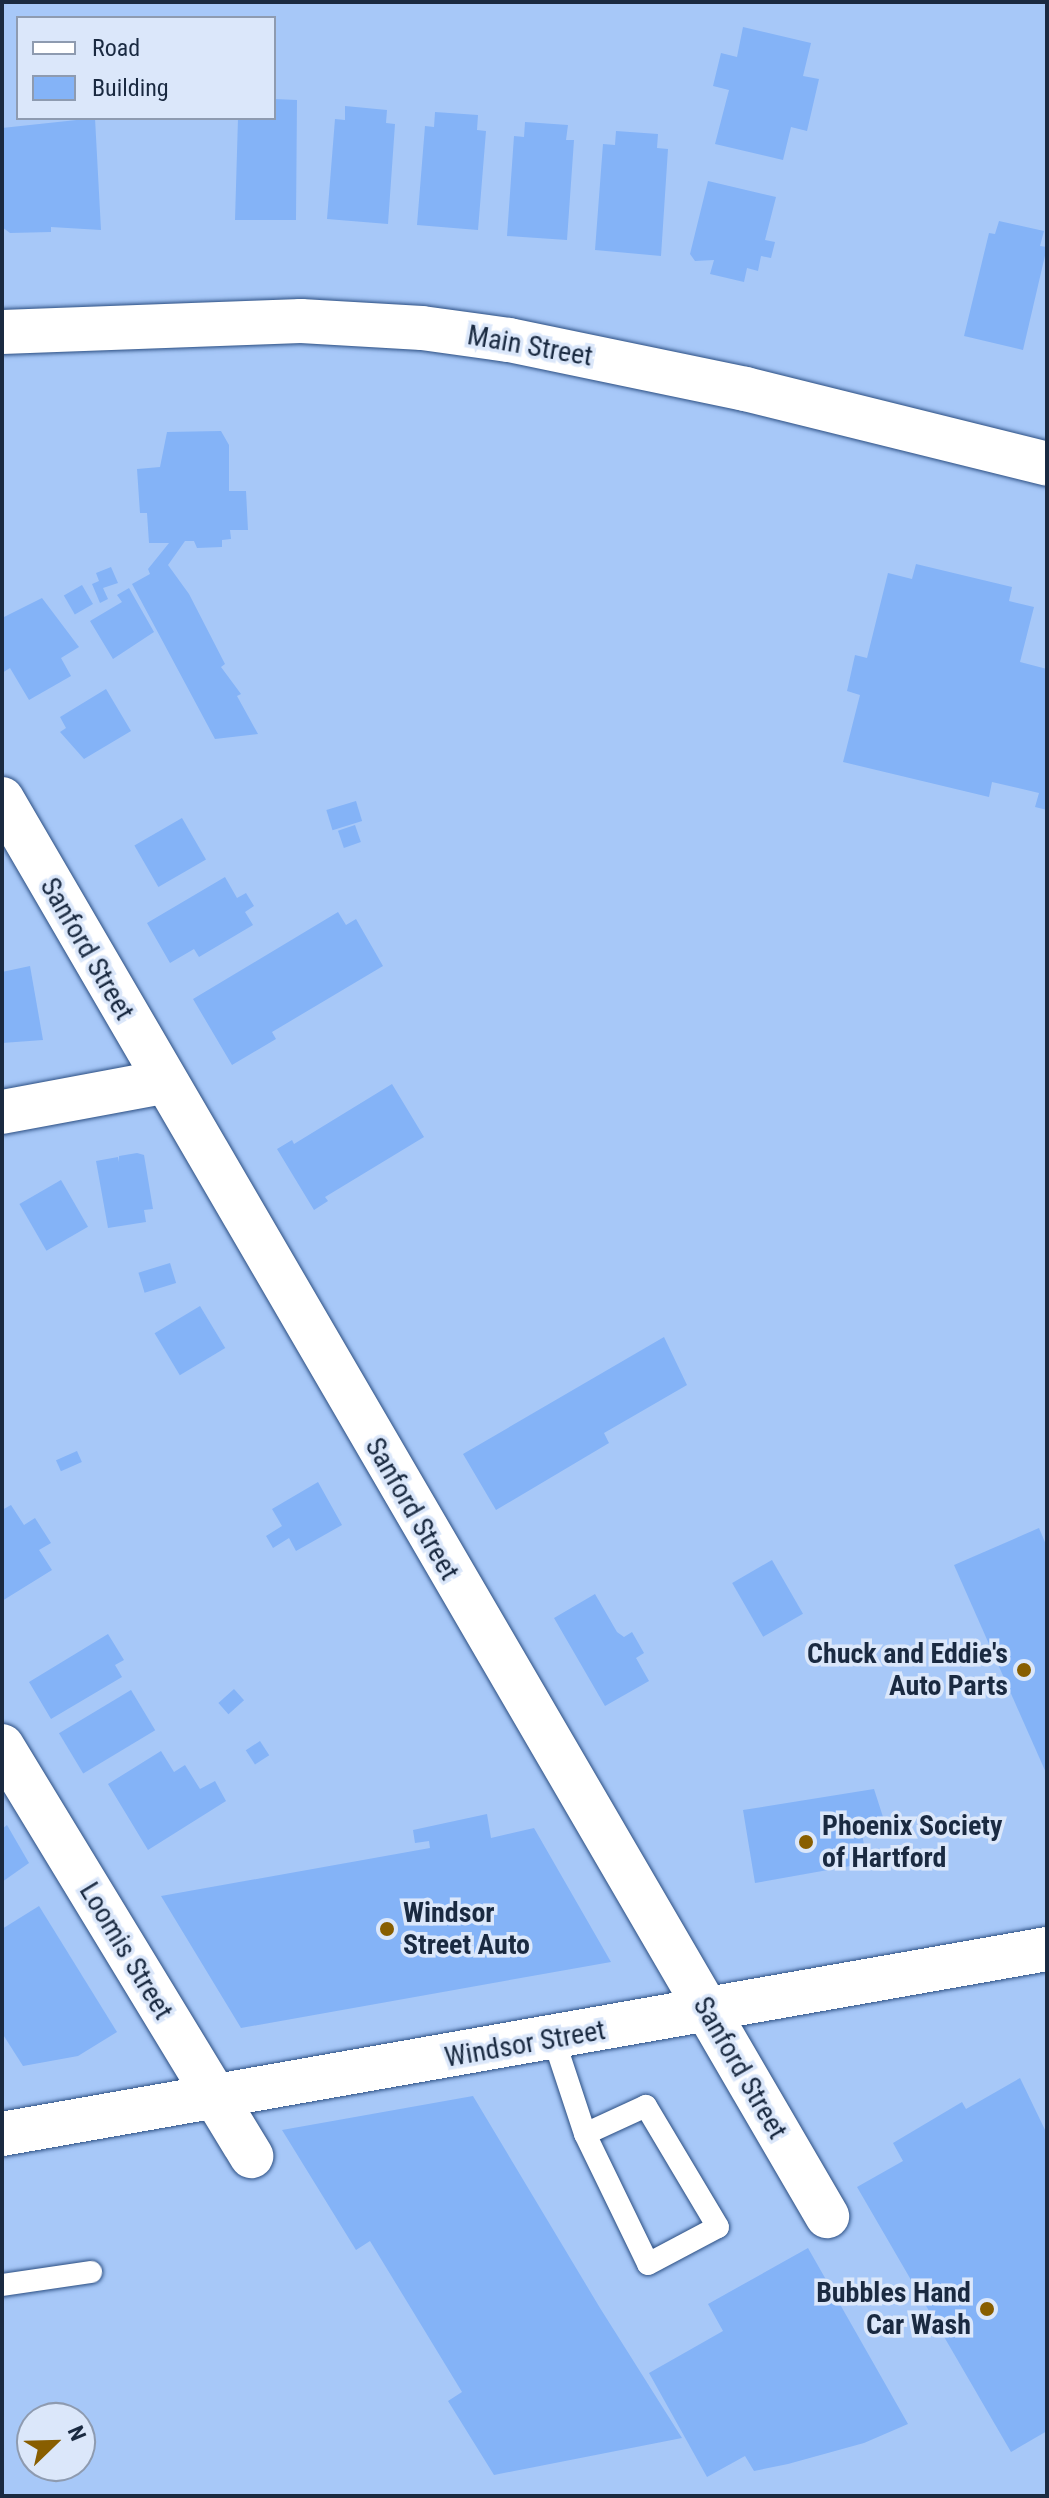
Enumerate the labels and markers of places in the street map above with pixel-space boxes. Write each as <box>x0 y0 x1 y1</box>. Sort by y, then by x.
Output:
place label: Chuck and Eddie's Auto Parts <box>807 1637 1008 1703</box>
marker: Chuck and Eddie's Auto Parts <box>1015 1661 1033 1679</box>
place label: Phoenix Society of Hartford <box>822 1809 1002 1875</box>
marker: Phoenix Society of Hartford <box>797 1833 815 1851</box>
place label: Windsor Street Auto <box>403 1896 530 1962</box>
marker: Windsor Street Auto <box>378 1920 396 1938</box>
place label: Bubbles Hand Car Wash <box>816 2276 971 2342</box>
marker: Bubbles Hand Car Wash <box>978 2300 996 2318</box>

